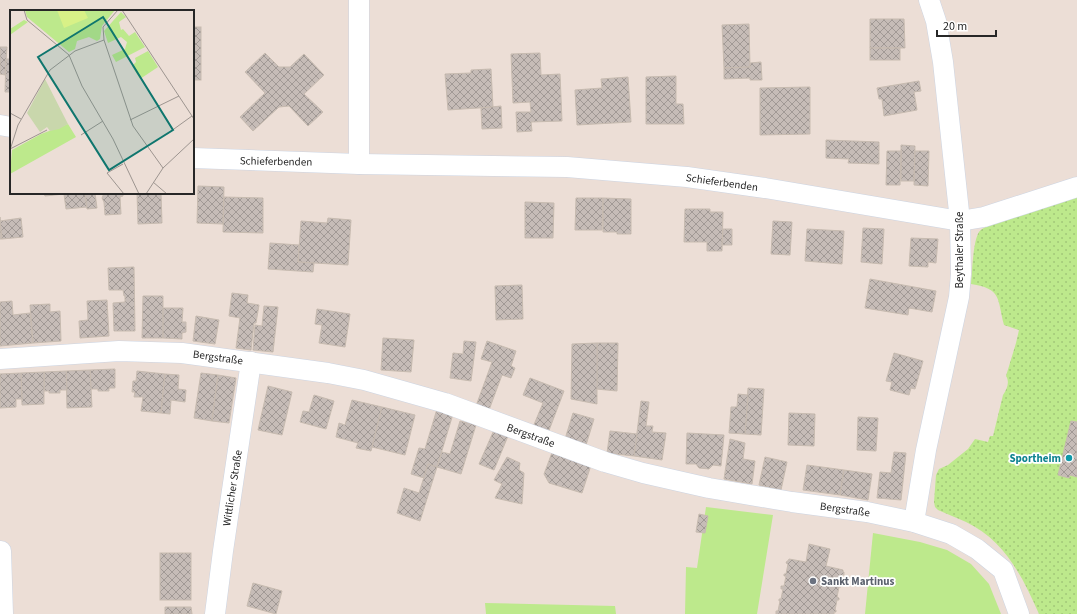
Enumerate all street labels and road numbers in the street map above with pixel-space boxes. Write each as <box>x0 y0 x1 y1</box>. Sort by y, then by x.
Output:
street label: Schieferbenden <box>240 153 312 170</box>
street label: Schieferbenden <box>685 170 759 195</box>
street label: Beythaler Straße <box>952 211 967 288</box>
street label: Bergstraße <box>192 347 244 368</box>
street label: Bergstraße <box>505 420 557 451</box>
street label: Wittlicher Straße <box>219 448 246 527</box>
street label: Bergstraße <box>819 499 871 520</box>

